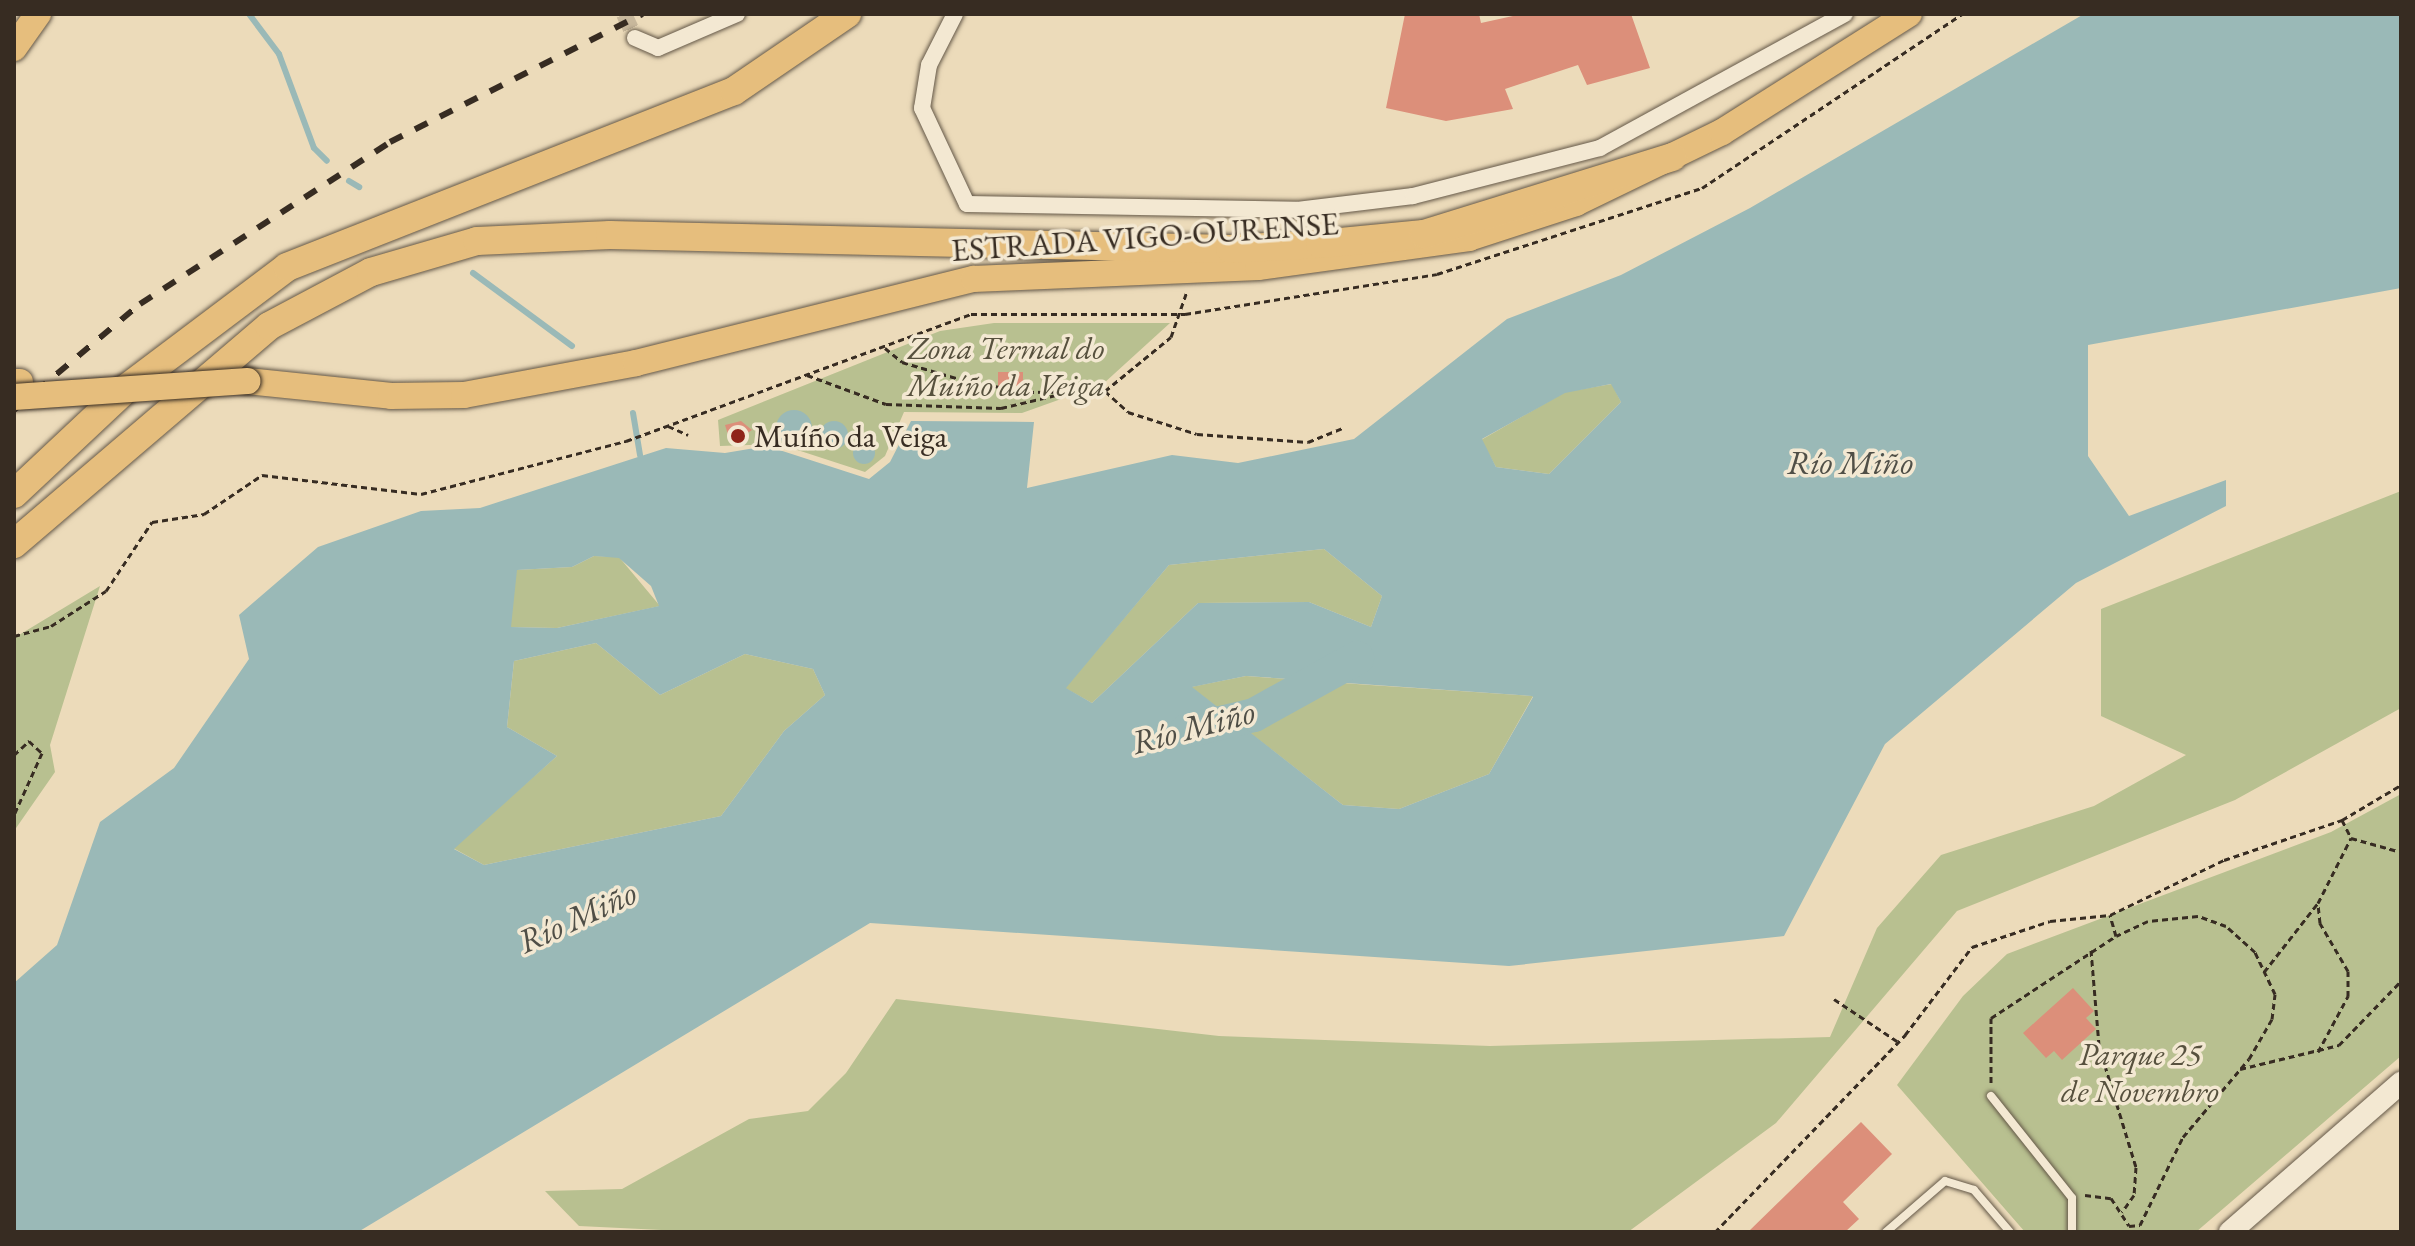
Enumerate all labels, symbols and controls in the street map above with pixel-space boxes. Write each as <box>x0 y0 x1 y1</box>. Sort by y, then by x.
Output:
street label: ESTRADA VIGO-OURENSE <box>950 204 1340 270</box>
park label: Zona Termal do Muíño da Veiga <box>907 330 1105 405</box>
place label: Muíño da Veiga <box>754 417 947 455</box>
marker: Muíño da Veiga <box>729 427 747 445</box>
water label: Río Miño <box>1787 443 1913 483</box>
water label: Río Miño <box>1127 691 1259 763</box>
water label: Río Miño <box>511 872 643 962</box>
park label: Parque 25 de Novembro <box>2061 1036 2219 1111</box>

